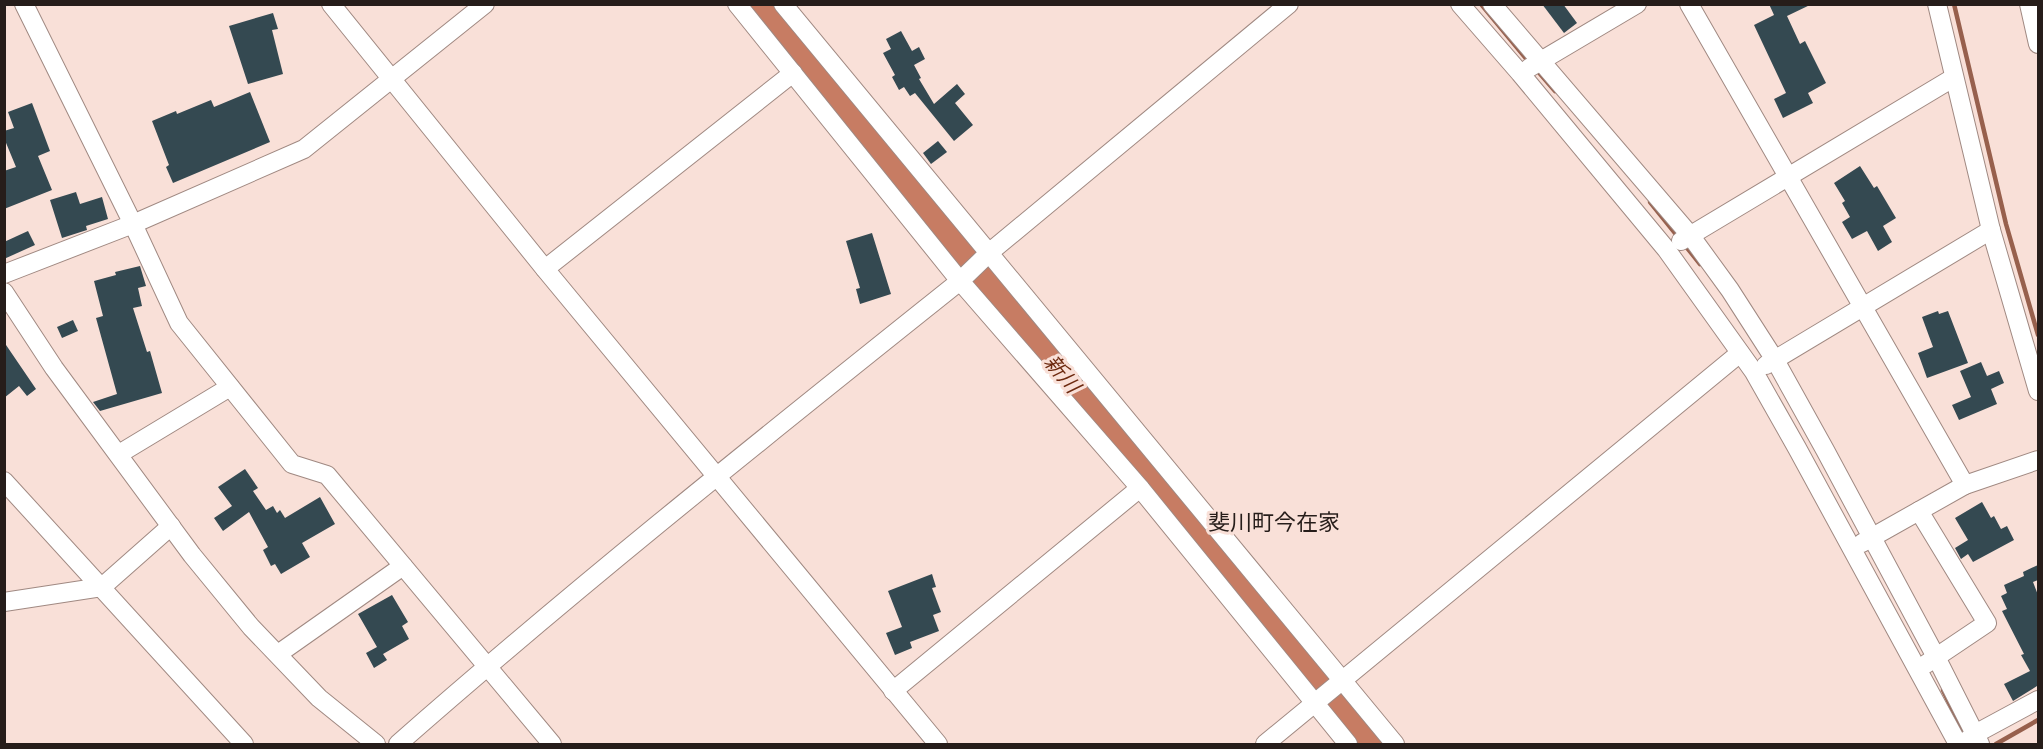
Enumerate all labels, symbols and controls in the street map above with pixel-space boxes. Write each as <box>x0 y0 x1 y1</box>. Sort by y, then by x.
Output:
water label: 新川 <box>1039 350 1087 399</box>
district label: 斐川町今在家 <box>1208 509 1340 536</box>

